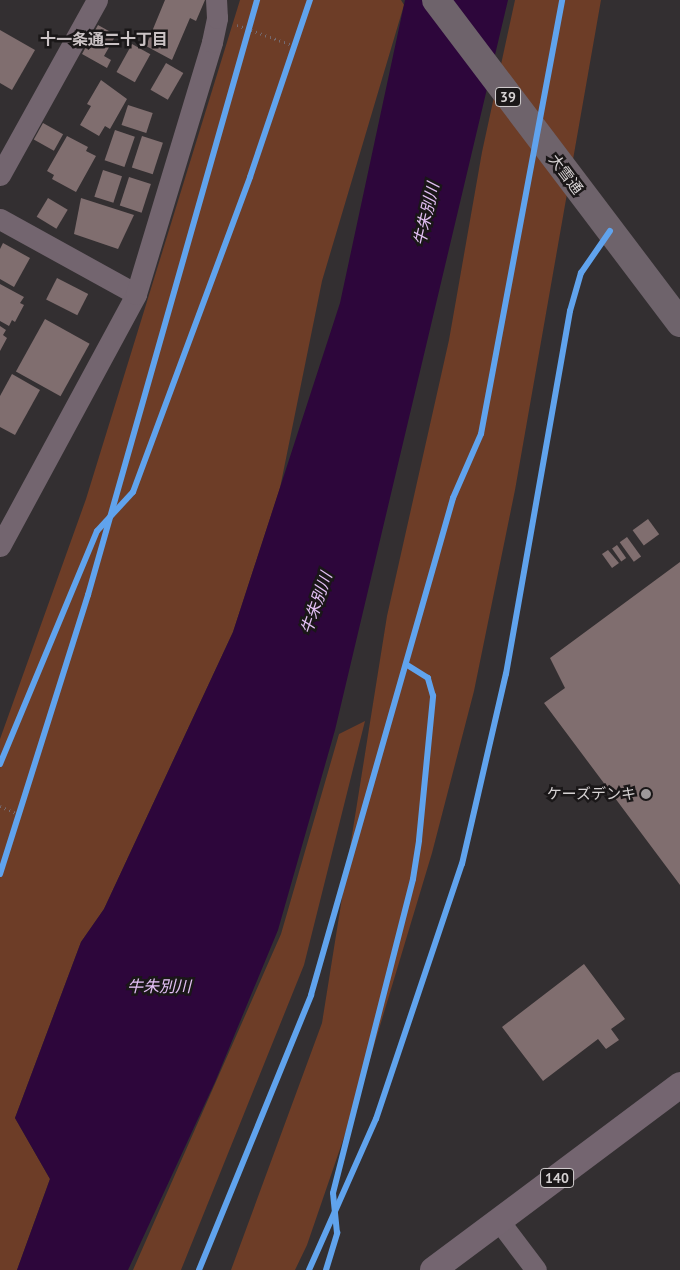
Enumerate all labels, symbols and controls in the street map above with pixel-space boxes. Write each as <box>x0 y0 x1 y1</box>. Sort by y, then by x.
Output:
district label: 十一条通二十丁目 <box>40 29 168 49</box>
road number: 39 <box>494 85 522 108</box>
street label: 大雪通 <box>545 151 587 197</box>
water label: 牛朱別川 <box>409 181 443 247</box>
water label: 牛朱別川 <box>297 570 335 636</box>
place label: ケーズデンキ <box>546 785 636 803</box>
marker: ケーズデンキ <box>640 788 652 800</box>
water label: 牛朱別川 <box>127 976 191 996</box>
road number: 140 <box>540 1166 574 1190</box>

